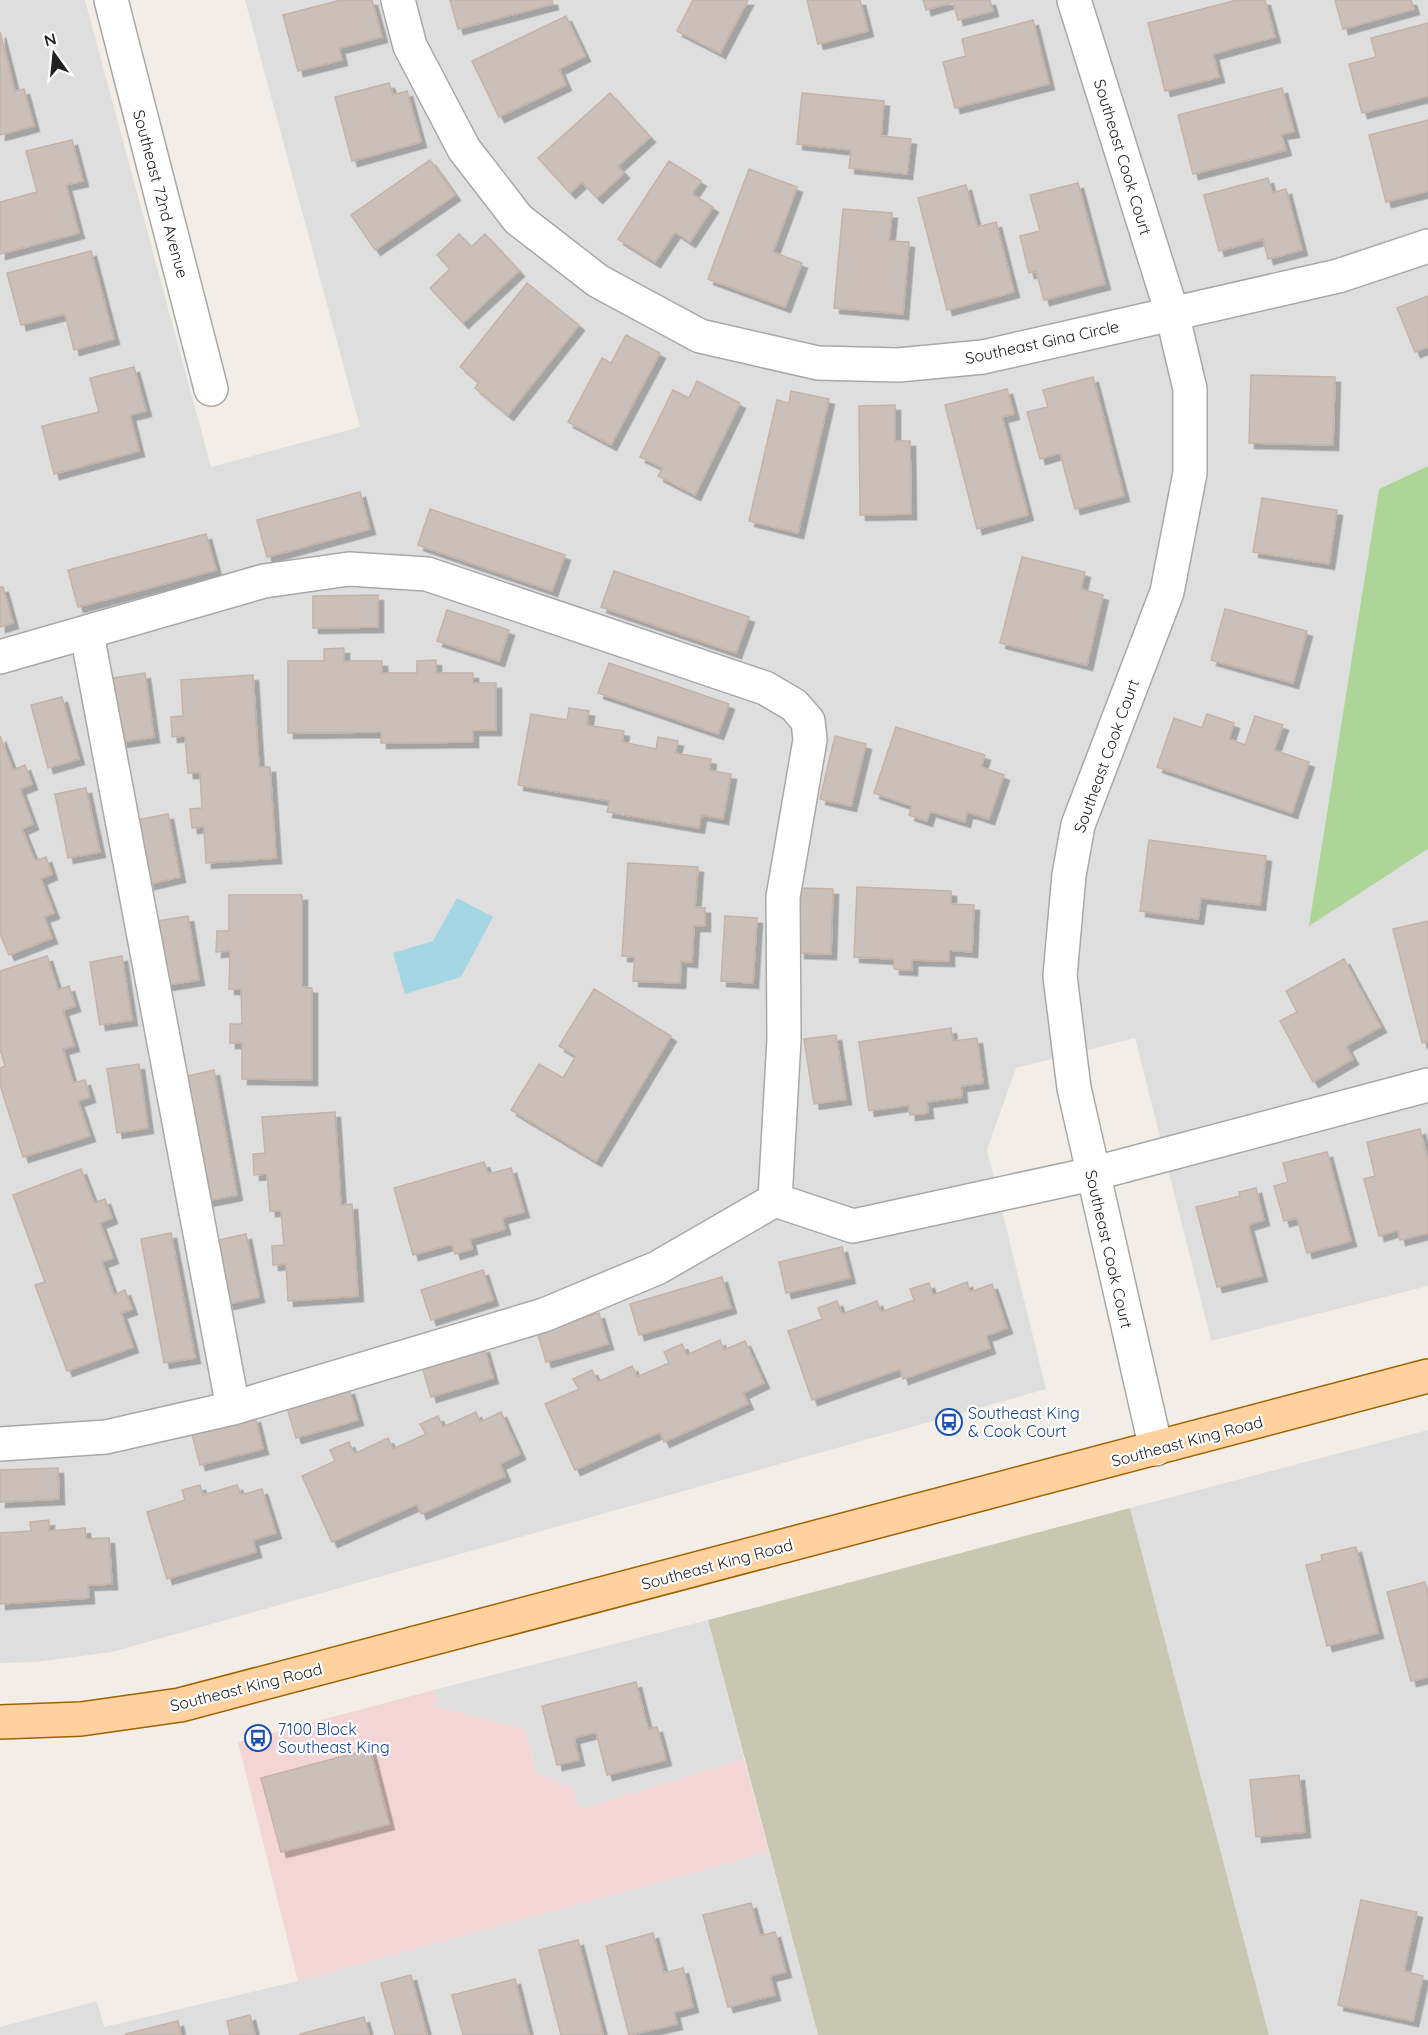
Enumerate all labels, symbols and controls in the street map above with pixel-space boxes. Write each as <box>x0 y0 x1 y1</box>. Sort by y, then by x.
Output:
north arrow <box>24 24 84 84</box>
text: N <box>42 28 58 51</box>
street label: Southeast Cook Court <box>1090 77 1156 237</box>
street label: Southeast 72nd Avenue <box>129 108 193 280</box>
street label: Southeast Gina Circle <box>963 316 1121 368</box>
street label: Southeast Cook Court <box>1069 677 1143 835</box>
street label: Southeast Cook Court <box>1081 1168 1137 1330</box>
place label: Southeast King & Cook Court <box>968 1403 1080 1441</box>
bus stop icon: Southeast King & Cook Court <box>934 1407 964 1437</box>
street label: Southeast King Road <box>1109 1411 1265 1471</box>
street label: Southeast King Road <box>639 1534 795 1594</box>
street label: Southeast King Road <box>168 1658 324 1716</box>
place label: 7100 Block Southeast King <box>278 1719 390 1757</box>
bus stop icon: 7100 Block Southeast King <box>243 1723 273 1753</box>

